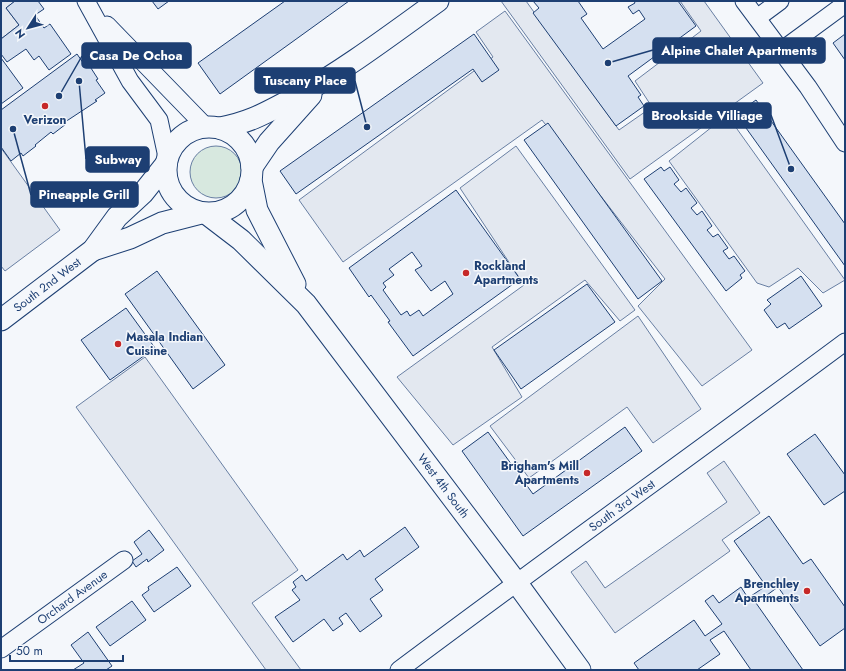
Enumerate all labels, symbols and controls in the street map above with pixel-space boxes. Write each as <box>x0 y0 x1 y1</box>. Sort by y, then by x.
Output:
north arrow <box>8 8 48 48</box>
text: N <box>11 26 29 42</box>
callout: Alpine Chalet Apartments <box>653 38 825 63</box>
text: Alpine Chalet Apartments <box>660 41 817 60</box>
callout: Casa De Ochoa <box>82 43 191 68</box>
text: Casa De Ochoa <box>89 46 183 65</box>
callout: Tuscany Place <box>255 68 355 93</box>
text: Tuscany Place <box>263 71 347 90</box>
marker: Verizon <box>40 101 50 111</box>
callout: Brookside Villiage <box>644 103 771 128</box>
text: Brookside Villiage <box>651 106 763 125</box>
place label: Verizon <box>22 111 67 129</box>
callout: Subway <box>86 147 149 172</box>
text: Subway <box>94 150 142 169</box>
callout: Pineapple Grill <box>31 182 138 207</box>
text: Pineapple Grill <box>38 185 130 204</box>
street label: South 2nd West <box>10 253 85 316</box>
place label: Rockland Apartments <box>473 257 539 289</box>
marker: Rockland Apartments <box>461 268 471 278</box>
place label: Masala Indian Cuisine <box>126 328 203 360</box>
marker: Masala Indian Cuisine <box>113 339 123 349</box>
street label: West 4th South <box>413 450 474 522</box>
place label: Brigham's Mill Apartments <box>501 457 580 489</box>
marker: Brigham's Mill Apartments <box>582 468 592 478</box>
street label: South 3rd West <box>585 475 659 536</box>
street label: Orchard Avenue <box>33 566 111 629</box>
place label: Brenchley Apartments <box>734 575 800 607</box>
marker: Brenchley Apartments <box>802 586 812 596</box>
scale bar <box>10 637 123 663</box>
text: 50 m <box>16 642 43 660</box>

